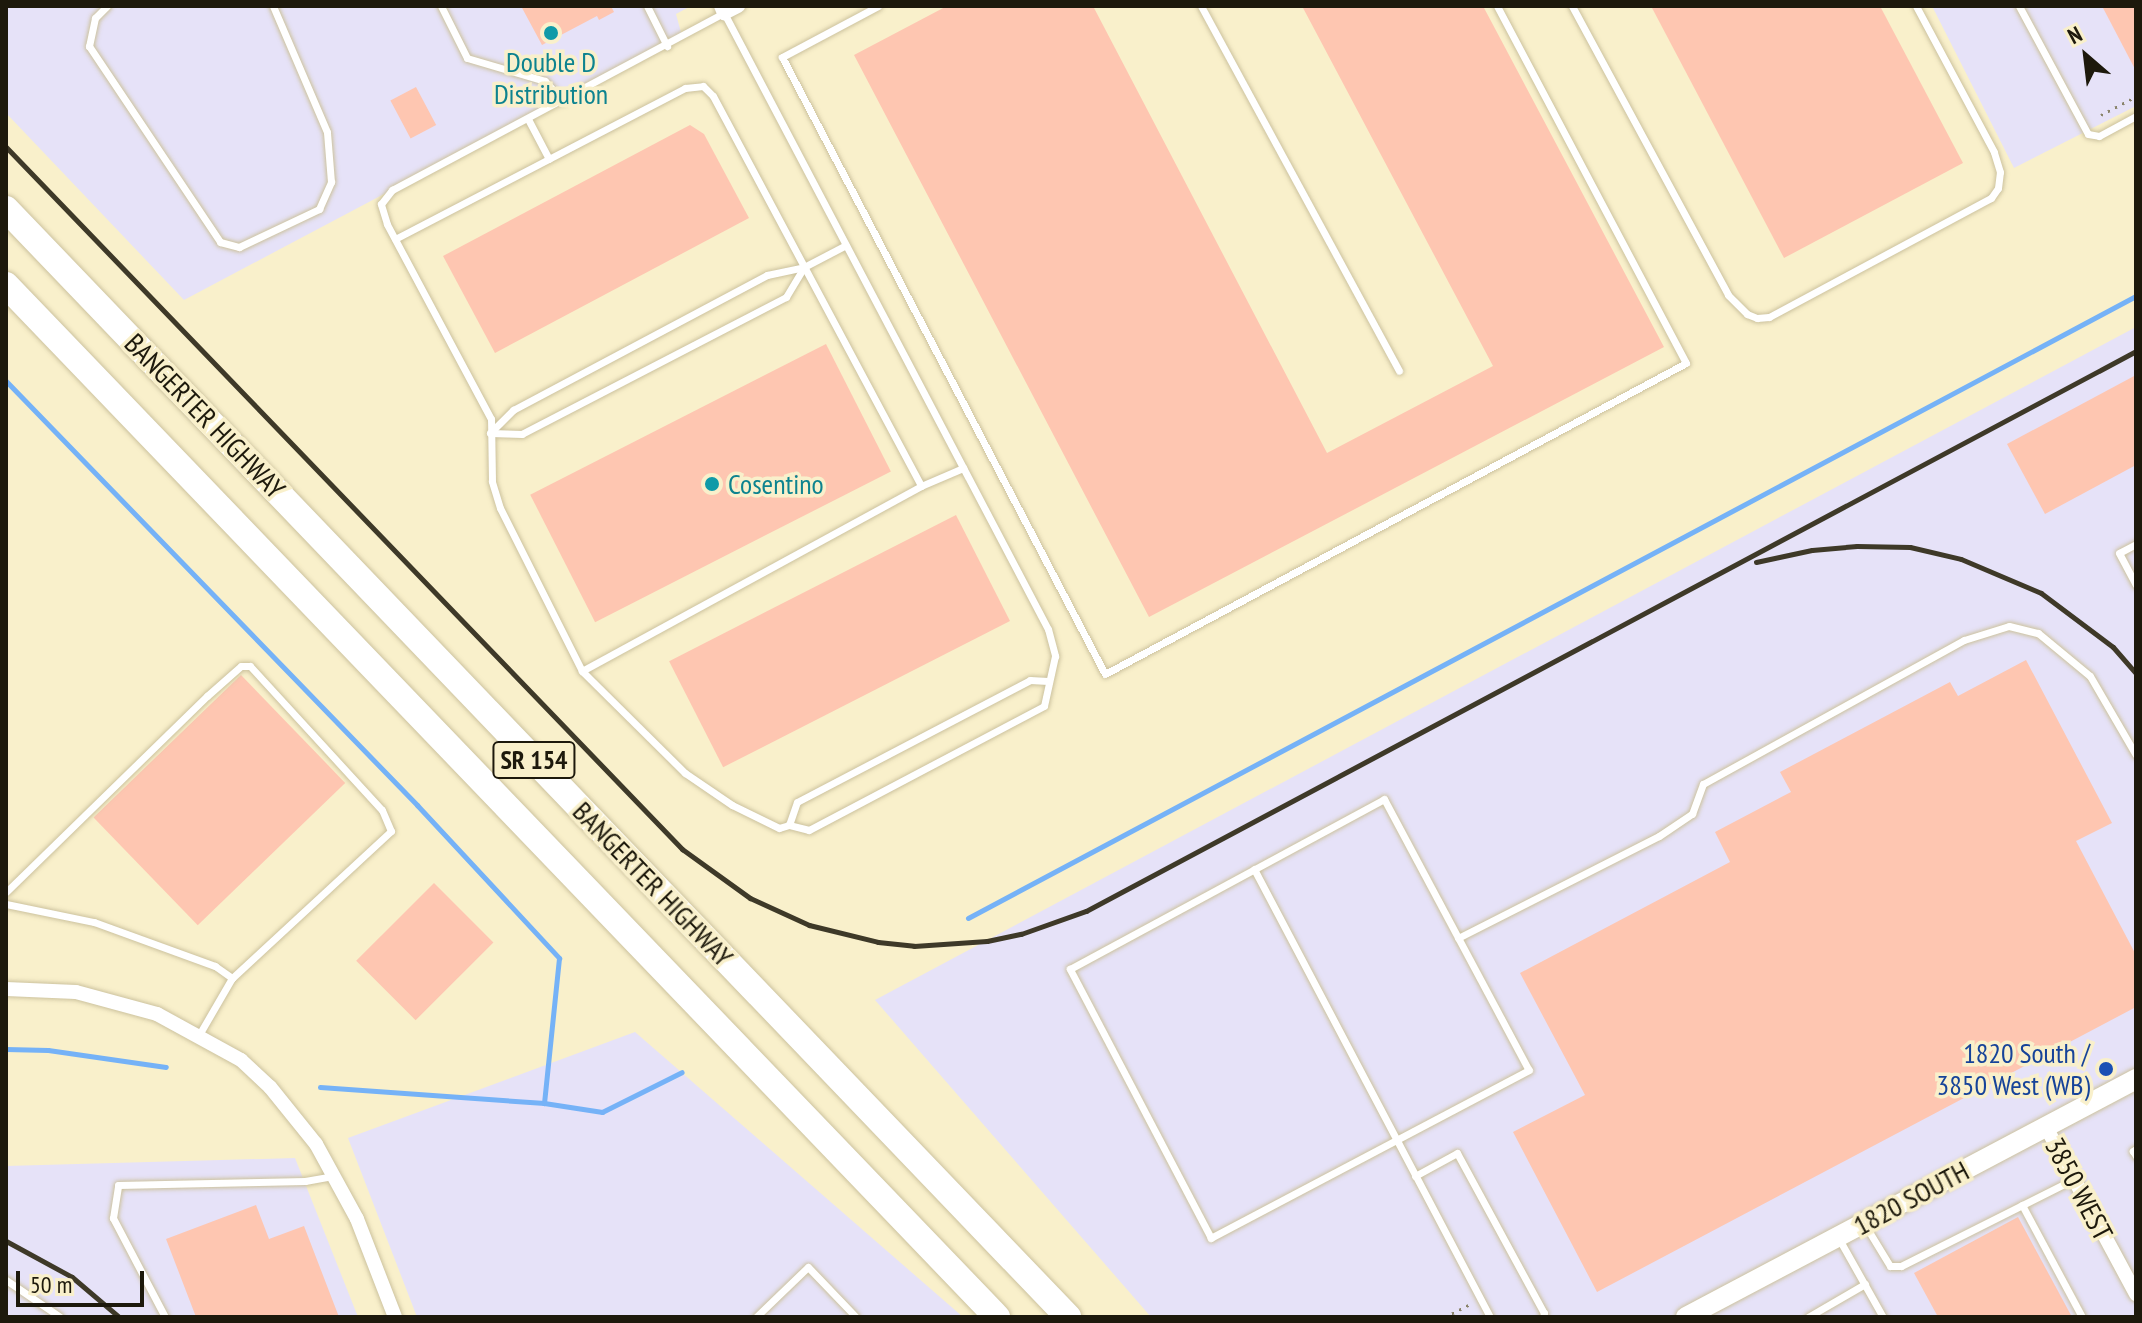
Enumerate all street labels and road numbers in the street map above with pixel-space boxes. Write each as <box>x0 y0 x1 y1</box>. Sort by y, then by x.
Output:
street label: BANGERTER HIGHWAY <box>118 327 292 505</box>
road number: SR 154 <box>492 738 576 782</box>
street label: BANGERTER HIGHWAY <box>566 795 740 973</box>
street label: 3850 WEST <box>2038 1132 2120 1246</box>
street label: 1820 SOUTH <box>1848 1154 1974 1242</box>

